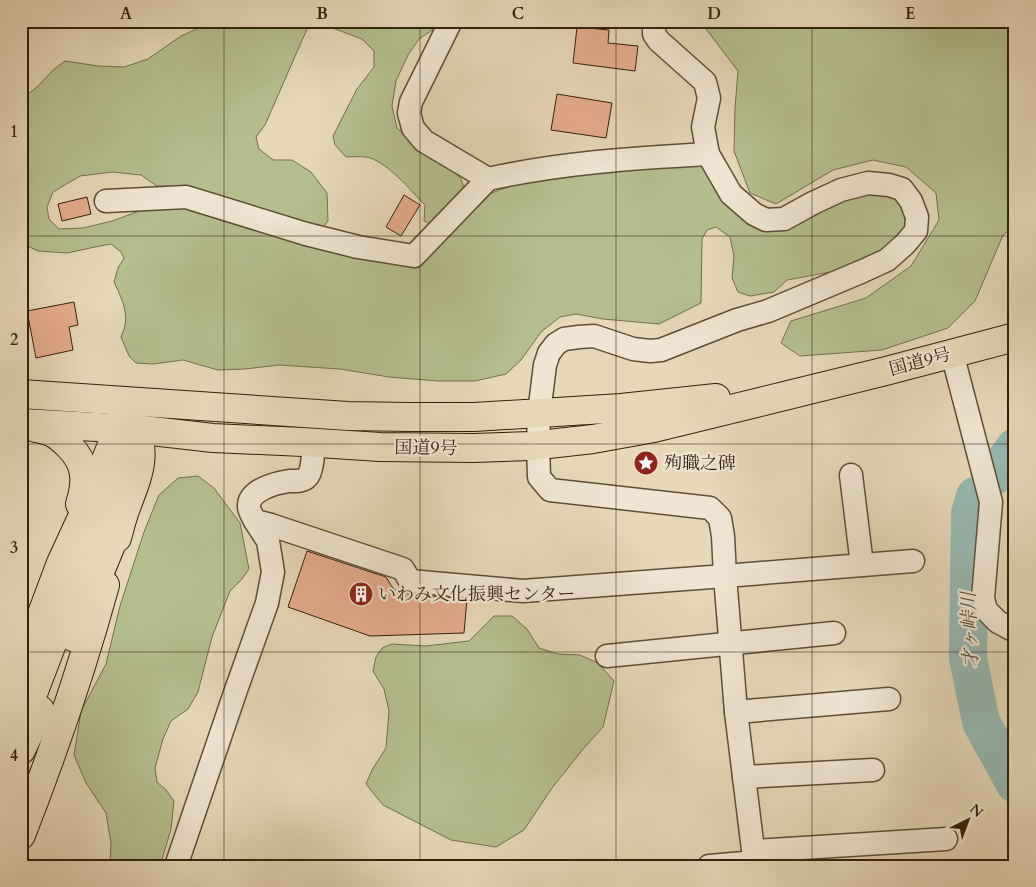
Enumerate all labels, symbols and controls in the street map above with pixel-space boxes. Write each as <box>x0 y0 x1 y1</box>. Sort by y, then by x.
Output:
text: A <box>120 3 132 25</box>
text: B <box>316 3 328 25</box>
text: C <box>512 3 524 25</box>
text: D <box>707 3 721 25</box>
text: E <box>905 3 915 25</box>
text: 1 <box>10 121 18 143</box>
text: 2 <box>10 329 18 351</box>
street label: 国道9号 <box>886 342 954 382</box>
street label: 国道9号 <box>394 435 458 461</box>
place icon: 殉職之碑 <box>633 450 659 476</box>
place label: 殉職之碑 <box>664 451 736 476</box>
text: 3 <box>10 537 18 559</box>
building icon: いわみ文化振興センター <box>348 581 374 607</box>
place label: いわみ文化振興センター <box>378 582 575 607</box>
water label: 才ヶ峠川 <box>956 590 984 668</box>
text: 4 <box>10 745 18 767</box>
north arrow <box>944 794 994 844</box>
text: N <box>965 800 987 822</box>

